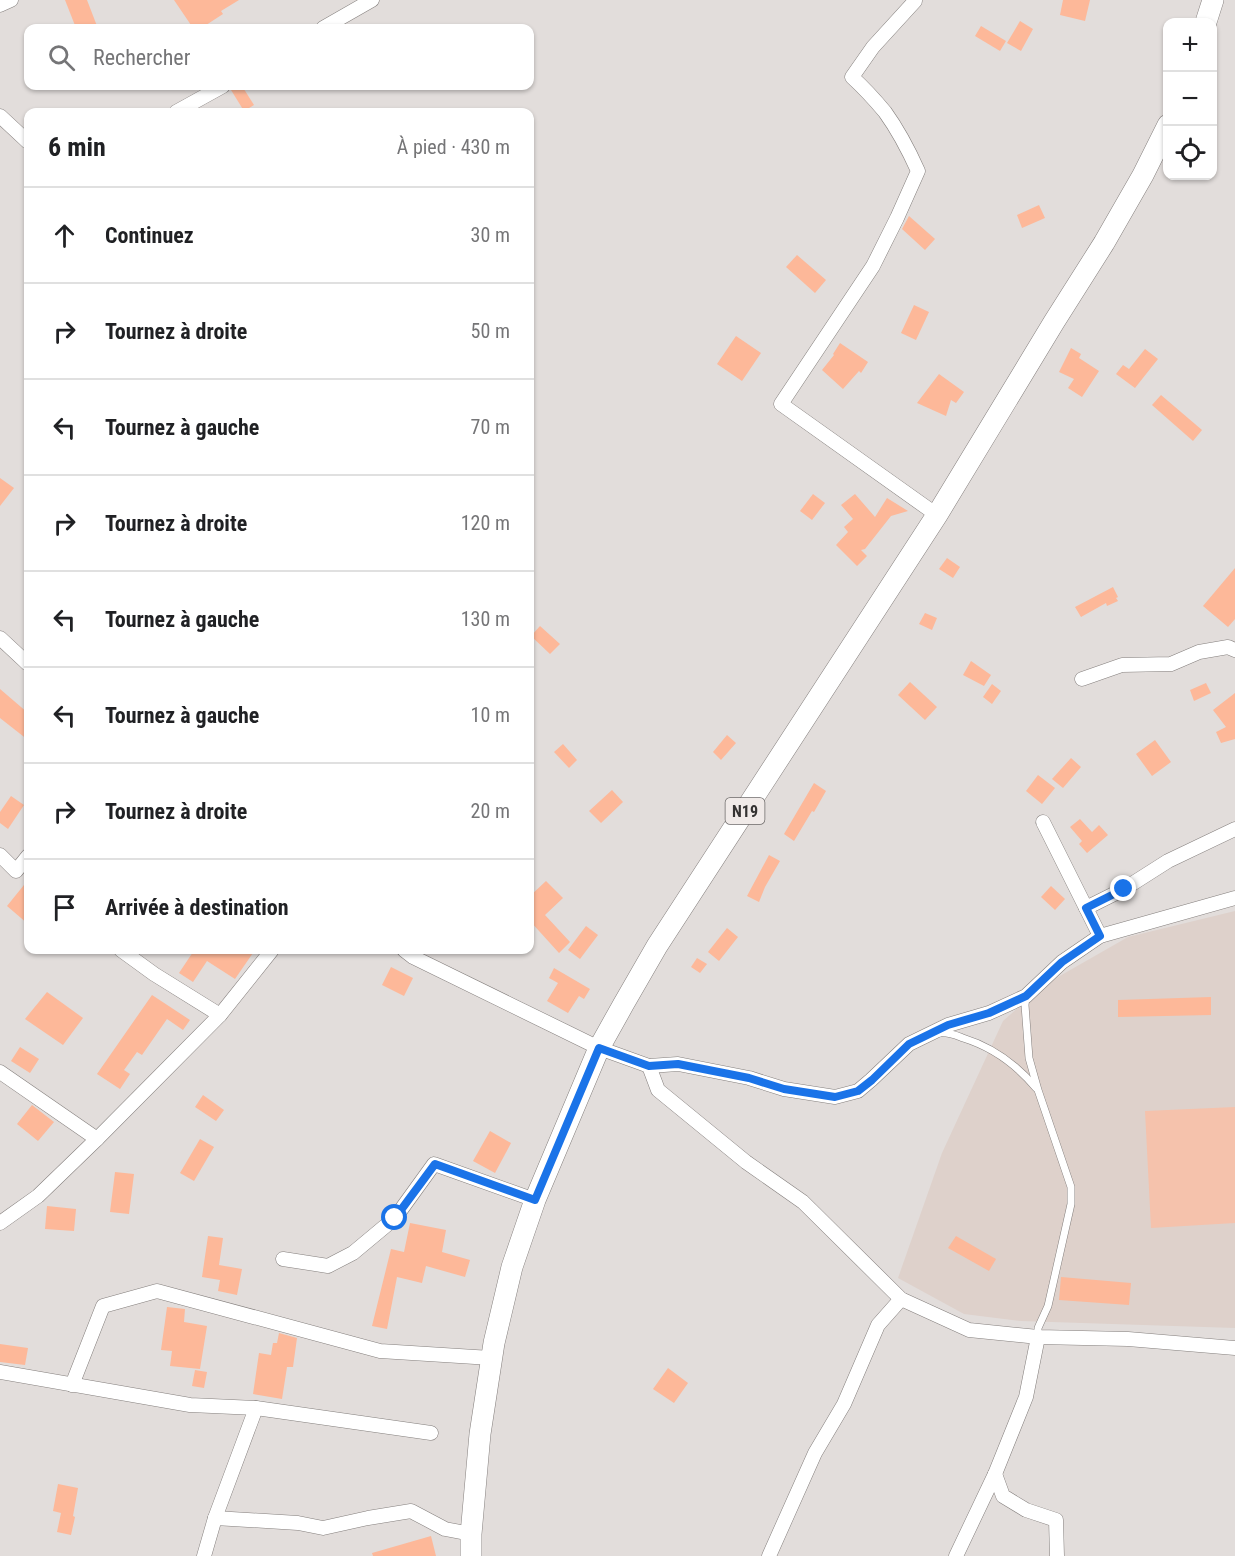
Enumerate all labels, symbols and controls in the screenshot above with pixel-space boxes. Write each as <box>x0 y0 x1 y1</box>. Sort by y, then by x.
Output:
map controls <box>1163 18 1217 180</box>
button: + <box>1163 18 1217 72</box>
search box <box>24 24 534 90</box>
icon: search <box>45 41 78 74</box>
text: Rechercher <box>93 45 190 70</box>
button: − <box>1163 72 1217 126</box>
button: locate <box>1163 126 1217 180</box>
text: 6 min <box>48 132 106 162</box>
text: À pied · 430 m <box>397 135 510 159</box>
icon: ahead <box>48 219 81 252</box>
text: Continuez <box>105 223 194 248</box>
text: 30 m <box>471 223 510 247</box>
icon: right <box>48 315 81 348</box>
text: Tournez à droite <box>105 319 247 344</box>
text: 50 m <box>471 319 510 343</box>
icon: left <box>48 411 81 444</box>
text: Tournez à gauche <box>105 415 259 440</box>
text: 70 m <box>471 415 510 439</box>
icon: right <box>48 507 81 540</box>
text: Tournez à droite <box>105 511 247 536</box>
text: 120 m <box>461 511 510 535</box>
icon: left <box>48 603 81 636</box>
text: Tournez à gauche <box>105 607 259 632</box>
text: 130 m <box>461 607 510 631</box>
icon: left <box>48 699 81 732</box>
text: Tournez à gauche <box>105 703 259 728</box>
text: 10 m <box>471 703 510 727</box>
icon: right <box>48 795 81 828</box>
road number: N19 <box>726 798 764 824</box>
text: Tournez à droite <box>105 799 247 824</box>
text: 20 m <box>471 799 510 823</box>
route end <box>1110 875 1136 901</box>
icon: arrive <box>48 891 81 924</box>
text: Arrivée à destination <box>105 895 289 920</box>
route start <box>381 1204 407 1230</box>

